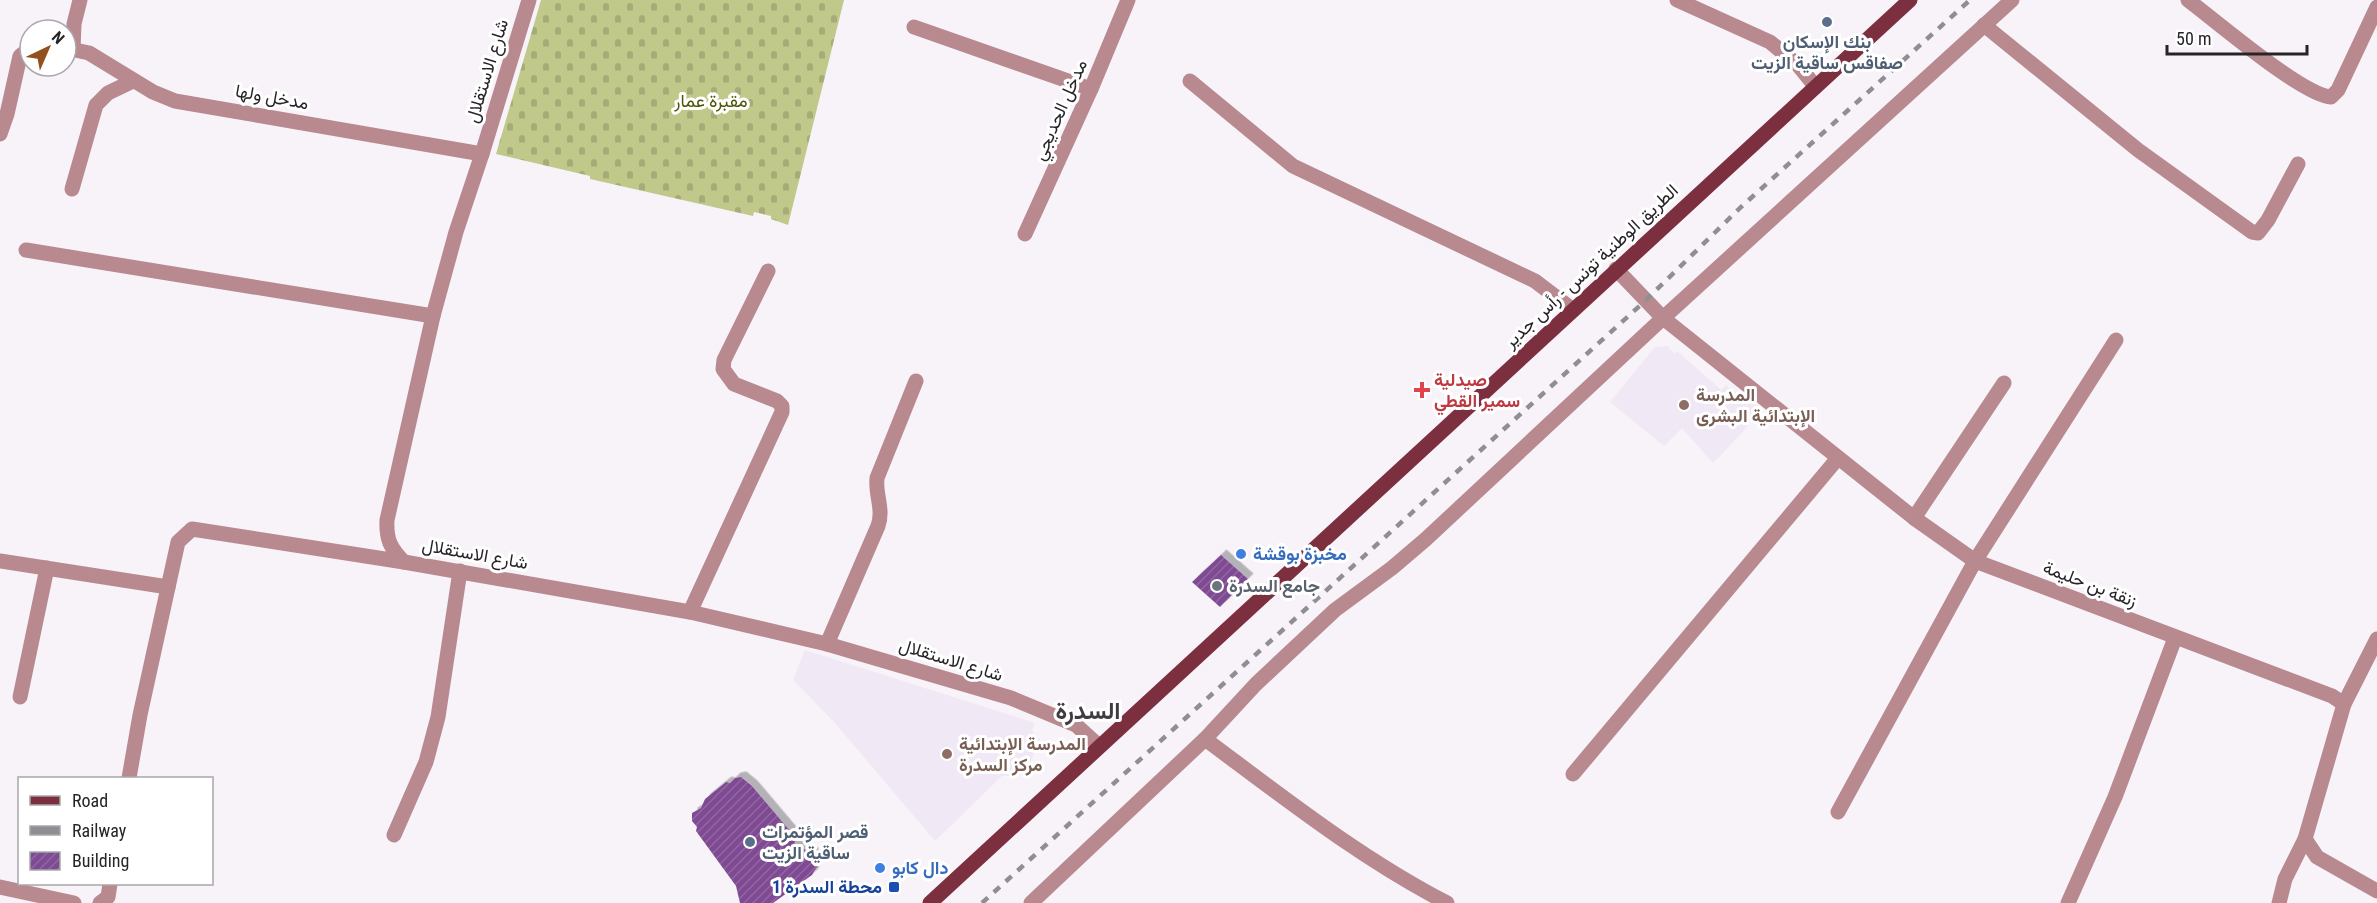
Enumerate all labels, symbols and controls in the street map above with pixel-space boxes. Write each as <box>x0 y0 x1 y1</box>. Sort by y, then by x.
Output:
marker: بنك الإسكان صفاقس ساقية الزيت <box>1820 15 1834 29</box>
street label: شارع الاستقلال <box>461 17 514 126</box>
north arrow <box>18 18 78 78</box>
scale bar <box>2167 18 2306 56</box>
text: N <box>48 27 68 48</box>
text: 50 m <box>2176 28 2211 49</box>
place label: بنك الإسكان صفاقس ساقية الزيت <box>1751 31 1903 74</box>
street label: مدخل الحديجي <box>1028 56 1096 166</box>
street label: مدخل ولها <box>234 80 310 114</box>
park label: مقبرة عمار <box>673 90 748 112</box>
street label: الطريق الوطنية تونس - رأس جدير <box>1499 179 1683 353</box>
place label: صيدلية سمير القطي <box>1434 369 1520 416</box>
marker: صيدلية سمير القطي <box>1415 383 1429 397</box>
place label: المدرسة الإبتدائية البشرى <box>1696 384 1815 428</box>
marker: المدرسة الإبتدائية البشرى <box>1677 398 1691 412</box>
street label: شارع الاستقلال <box>420 534 530 575</box>
place label: مخبزة بوقشة <box>1253 543 1347 565</box>
marker: مخبزة بوقشة <box>1234 547 1248 561</box>
street label: زنقة بن حليمة <box>2040 556 2140 612</box>
place label: جامع السدرة <box>1229 575 1320 598</box>
marker: جامع السدرة <box>1210 579 1224 593</box>
street label: شارع الاستقلال <box>896 634 1005 687</box>
district label: السدرة <box>1055 697 1121 726</box>
place label: المدرسة الإبتدائية مركز السدرة <box>959 733 1086 776</box>
marker: المدرسة الإبتدائية مركز السدرة <box>940 747 954 761</box>
legend <box>18 777 213 885</box>
text: Road <box>72 790 108 811</box>
text: Railway <box>72 820 127 841</box>
place label: قصر المؤتمرات ساقية الزيت <box>762 821 868 864</box>
marker: قصر المؤتمرات ساقية الزيت <box>743 835 757 849</box>
text: Building <box>72 850 129 871</box>
place label: دال كابو <box>892 857 948 879</box>
marker: دال كابو <box>873 861 887 875</box>
place label: محطة السدرة 1 <box>772 876 882 898</box>
marker: محطة السدرة 1 <box>887 880 901 894</box>

